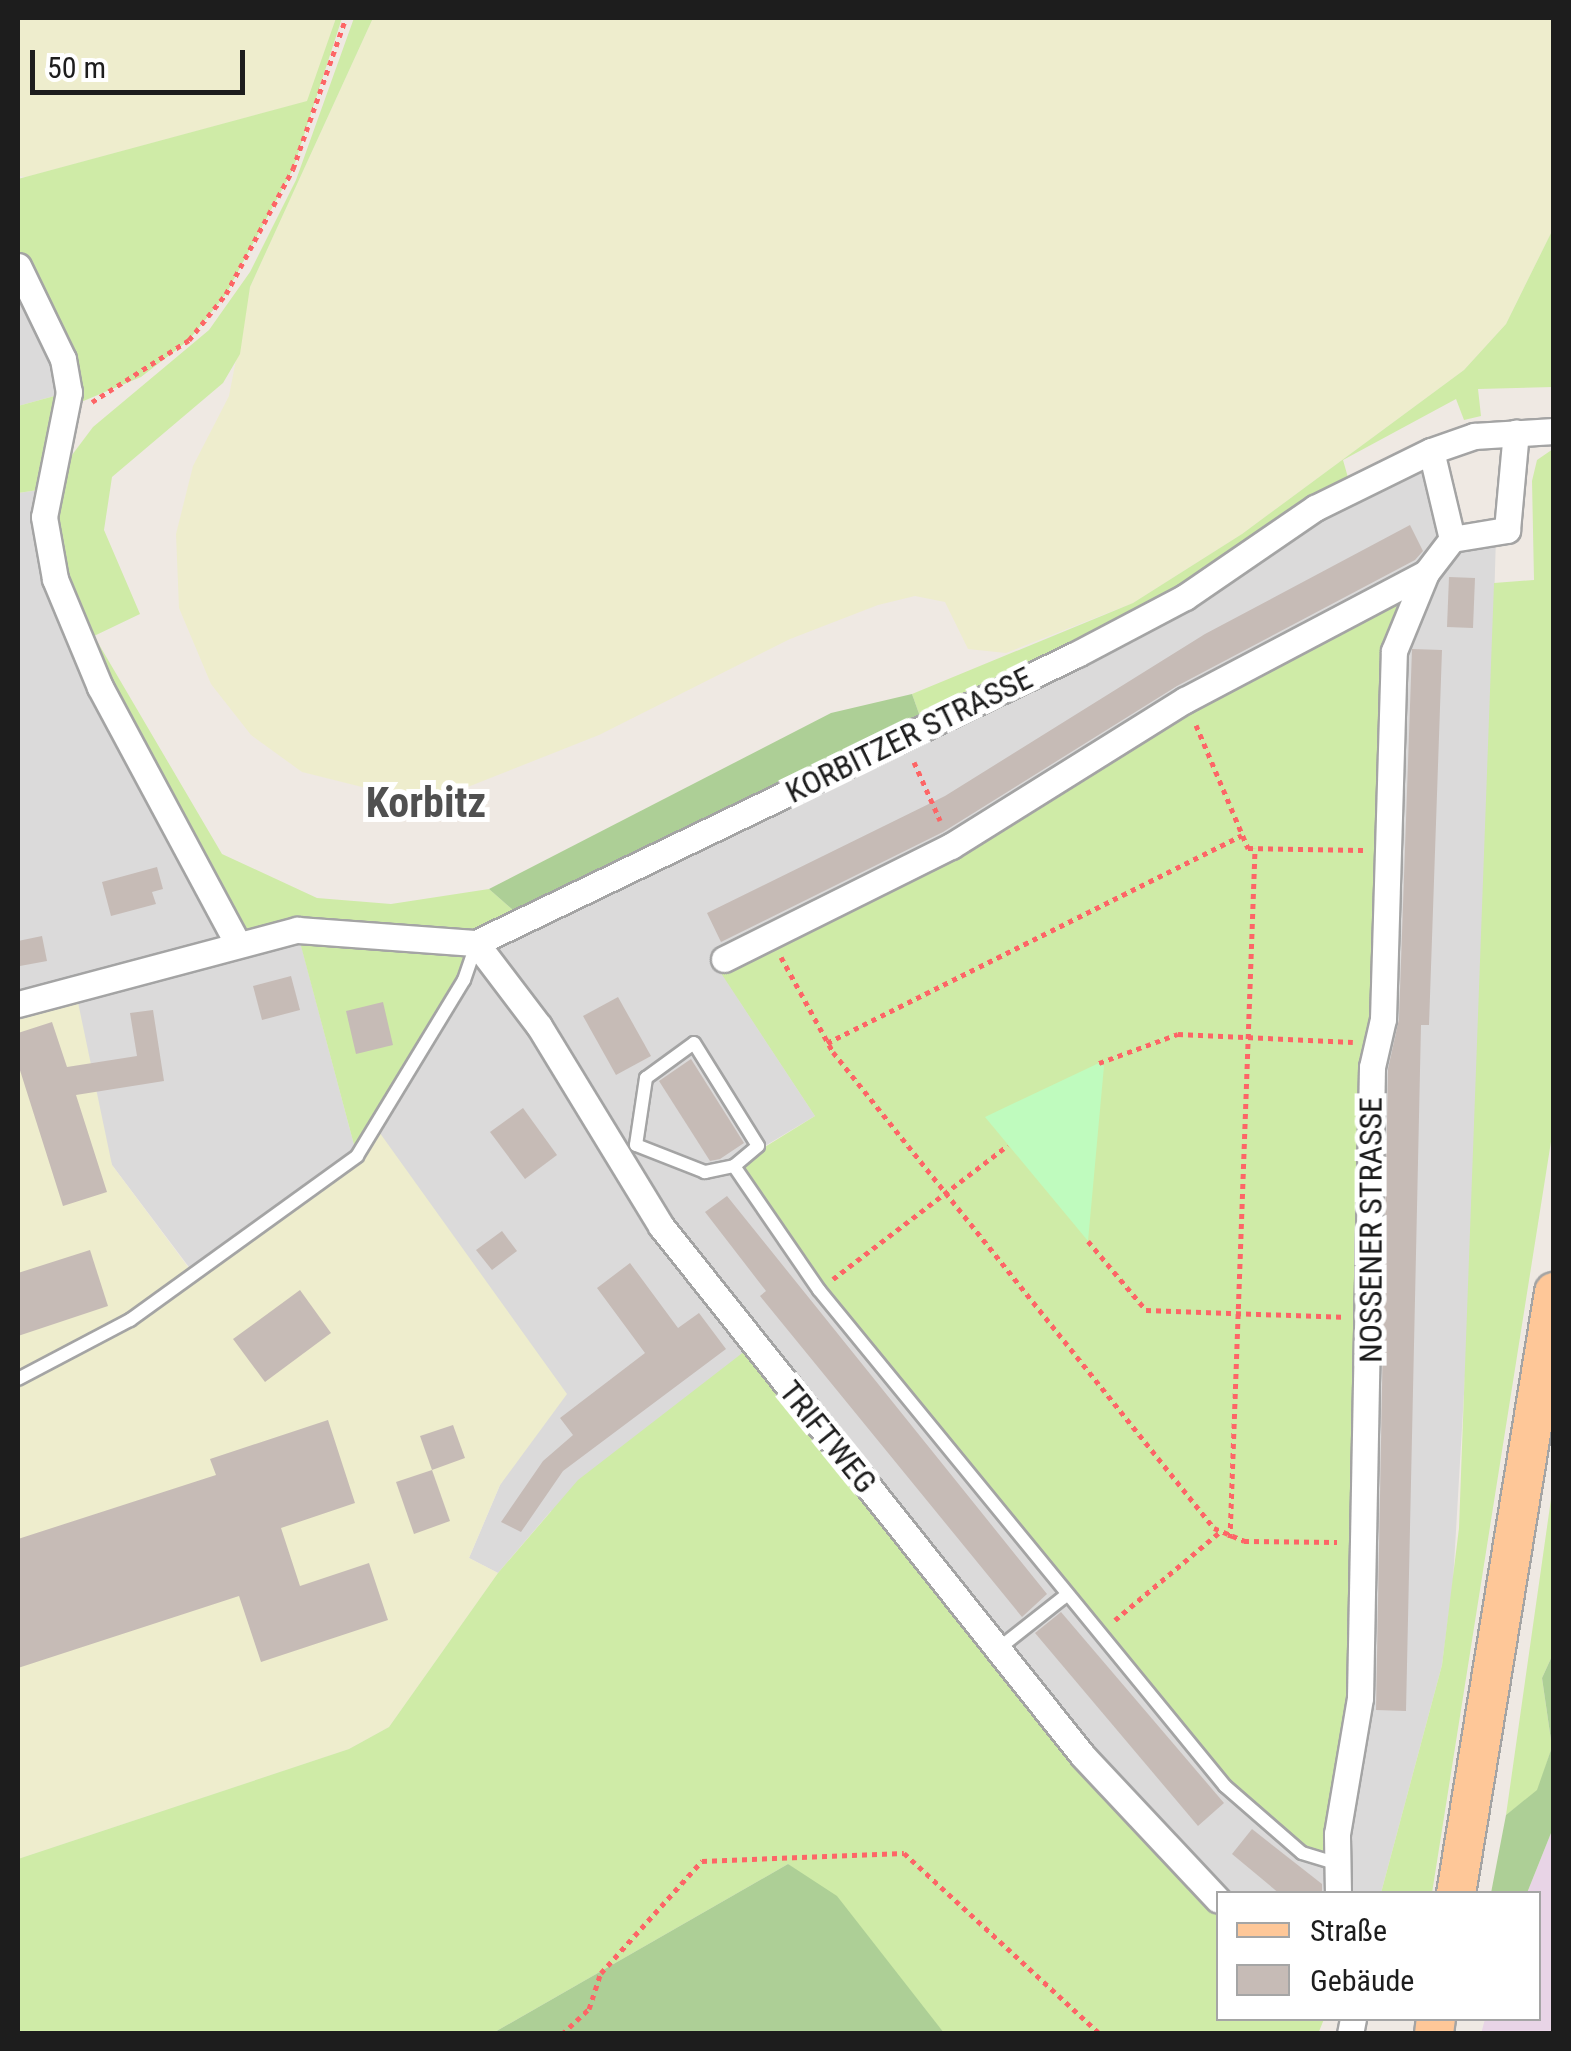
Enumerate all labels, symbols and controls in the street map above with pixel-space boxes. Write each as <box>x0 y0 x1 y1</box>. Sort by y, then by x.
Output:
scale bar <box>35 30 250 92</box>
text: 50 m <box>47 50 106 85</box>
street label: KORBITZER STRASSE <box>779 659 1039 811</box>
district label: Korbitz <box>366 778 486 828</box>
street label: NOSSENER STRASSE <box>1352 1097 1390 1363</box>
street label: TRIFTWEG <box>771 1373 885 1501</box>
legend <box>1216 1891 1541 2021</box>
text: Straße <box>1310 1913 1387 1948</box>
text: Gebäude <box>1310 1963 1414 1998</box>

